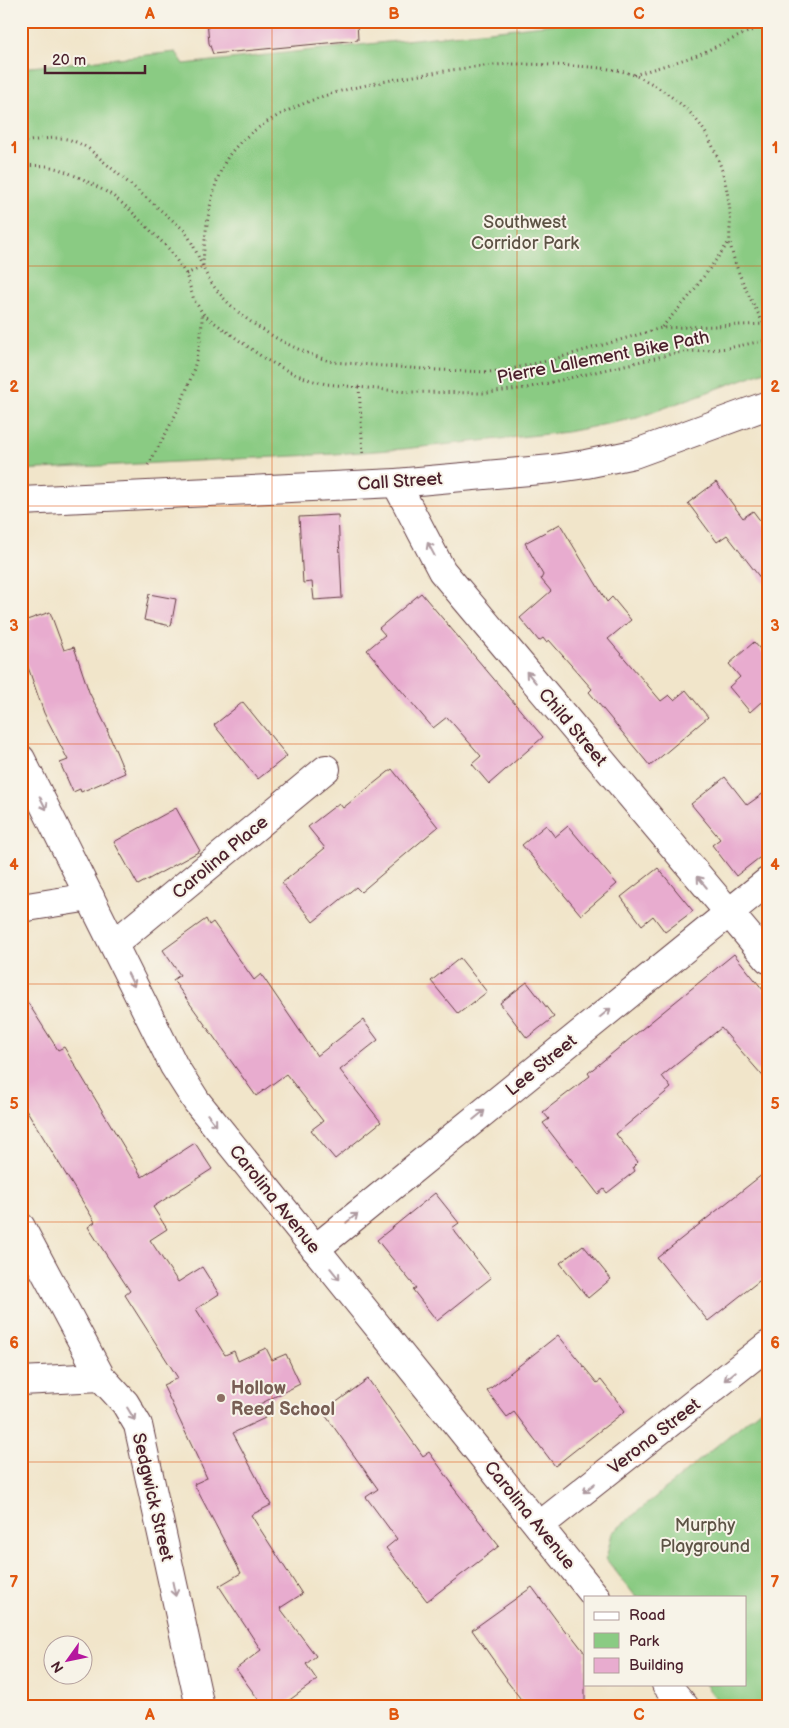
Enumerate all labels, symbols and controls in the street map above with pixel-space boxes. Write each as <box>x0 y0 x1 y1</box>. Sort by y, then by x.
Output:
text: A <box>144 5 155 24</box>
text: B <box>388 5 400 24</box>
text: C <box>633 5 645 24</box>
scale bar <box>45 42 145 74</box>
text: 20 m <box>52 51 86 70</box>
text: 1 <box>11 139 17 158</box>
text: 1 <box>772 139 778 158</box>
park label: Southwest Corridor Park <box>471 212 579 254</box>
street label: Pierre Lallement Bike Path <box>495 327 711 388</box>
text: 2 <box>9 378 19 397</box>
text: 2 <box>770 378 780 397</box>
street label: Call Street <box>357 468 444 495</box>
one-way arrow <box>426 542 436 557</box>
text: 3 <box>9 617 19 636</box>
text: 3 <box>770 617 780 636</box>
one-way arrow <box>525 671 536 684</box>
street label: Child Street <box>534 684 612 771</box>
one-way arrow <box>39 795 48 810</box>
street label: Carolina Place <box>168 811 273 903</box>
text: 4 <box>9 856 19 875</box>
text: 4 <box>770 856 780 875</box>
one-way arrow <box>697 876 708 889</box>
one-way arrow <box>126 972 136 987</box>
one-way arrow <box>598 1008 611 1019</box>
street label: Lee Street <box>502 1030 581 1100</box>
text: 5 <box>9 1095 19 1114</box>
text: 5 <box>770 1095 780 1114</box>
one-way arrow <box>472 1110 485 1121</box>
one-way arrow <box>206 1113 217 1126</box>
street label: Carolina Avenue <box>225 1141 325 1258</box>
one-way arrow <box>346 1212 359 1223</box>
one-way arrow <box>330 1267 341 1280</box>
text: 6 <box>9 1334 19 1353</box>
text: 6 <box>770 1334 780 1353</box>
one-way arrow <box>724 1370 737 1381</box>
place label: Hollow Reed School <box>231 1378 335 1420</box>
marker: Hollow Reed School <box>215 1392 227 1404</box>
street label: Verona Street <box>604 1394 705 1479</box>
one-way arrow <box>127 1407 137 1421</box>
street label: Sedgwick Street <box>128 1431 178 1564</box>
street label: Carolina Avenue <box>480 1457 580 1574</box>
one-way arrow <box>583 1482 596 1493</box>
park label: Murphy Playground <box>660 1515 750 1557</box>
text: 7 <box>10 1573 19 1592</box>
text: 7 <box>771 1573 780 1592</box>
one-way arrow <box>170 1580 179 1596</box>
legend <box>584 1596 746 1686</box>
text: Road <box>629 1606 665 1625</box>
text: Park <box>629 1632 660 1651</box>
north arrow <box>42 1636 92 1686</box>
text: Building <box>629 1656 684 1675</box>
text: N <box>48 1658 68 1676</box>
text: A <box>144 1706 155 1725</box>
text: B <box>388 1706 400 1725</box>
text: C <box>633 1706 645 1725</box>

